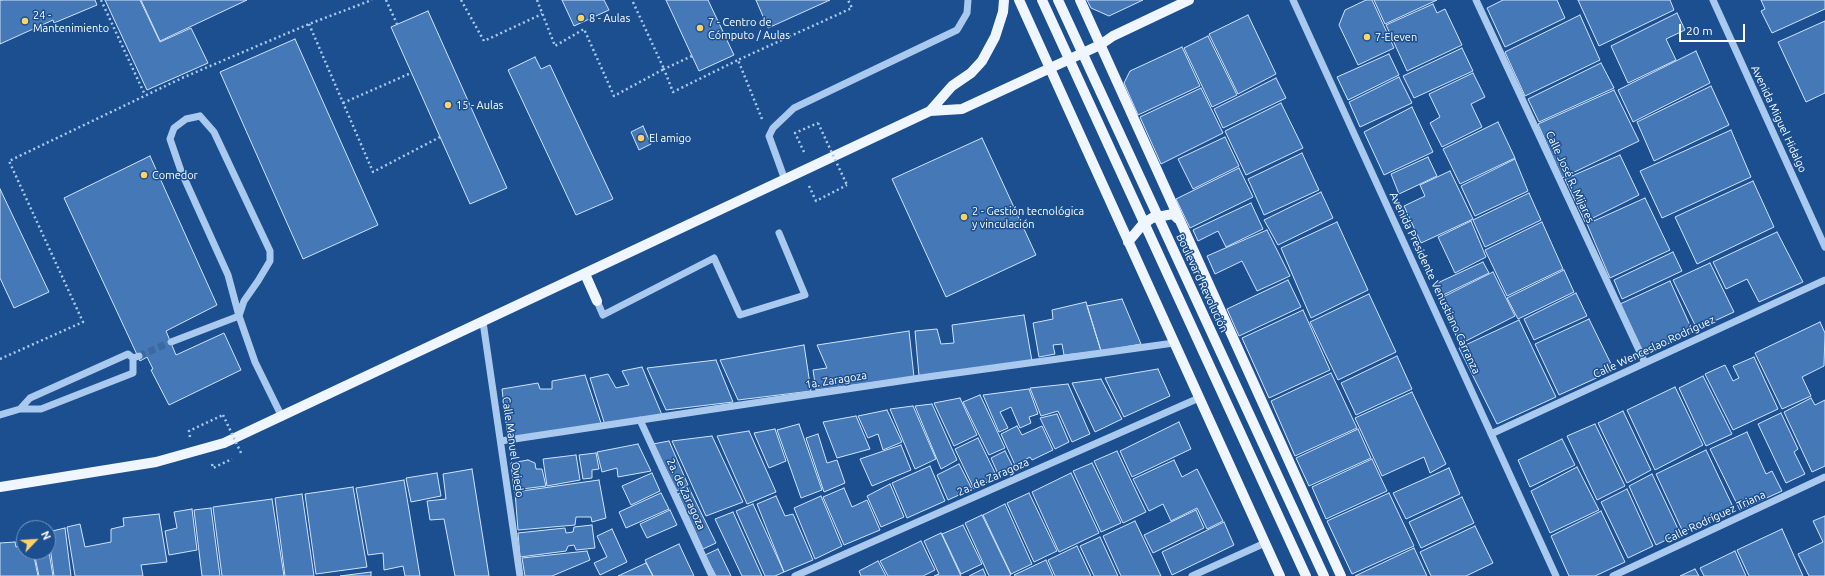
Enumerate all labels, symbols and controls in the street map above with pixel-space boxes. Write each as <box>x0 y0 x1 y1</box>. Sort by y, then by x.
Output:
place label: 24 - Mantenimiento <box>33 8 109 34</box>
place label: 8 - Aulas <box>589 11 630 25</box>
marker: 8 - Aulas <box>576 13 586 23</box>
place label: 7 - Centro de Cómputo / Aulas <box>708 15 790 41</box>
marker: 24 - Mantenimiento <box>20 16 30 26</box>
scale bar <box>1681 16 1747 42</box>
marker: 7 - Centro de Cómputo / Aulas <box>695 23 705 33</box>
text: 20 m <box>1686 24 1713 37</box>
place label: 7-Eleven <box>1375 30 1417 44</box>
marker: 7-Eleven <box>1362 32 1372 42</box>
street label: Avenida Miguel Hidalgo <box>1748 63 1810 175</box>
place label: 15 - Aulas <box>456 98 503 112</box>
marker: 15 - Aulas <box>443 100 453 110</box>
street label: Calle José R. Mijares <box>1543 129 1597 225</box>
place label: El amigo <box>649 131 691 145</box>
marker: El amigo <box>636 133 646 143</box>
place label: Comedor <box>152 168 198 182</box>
marker: Comedor <box>139 170 149 180</box>
street label: Avenida Presidente Venustiano Carranza <box>1387 190 1483 376</box>
place label: 2 - Gestión tecnológica y vinculación <box>972 204 1084 230</box>
marker: 2 - Gestión tecnológica y vinculación <box>959 212 969 222</box>
street label: Boulevard Revolución <box>1173 232 1231 334</box>
street label: Calle Wenceslao Rodríguez <box>1591 313 1717 381</box>
street label: 1a. Zaragoza <box>804 369 868 391</box>
street label: Calle Manuel Oviedo <box>499 396 527 498</box>
street label: 2a. de Zaragoza <box>955 455 1031 499</box>
street label: 2a. de Zaragoza <box>664 456 708 532</box>
street label: Calle Rodríguez Triana <box>1662 488 1768 546</box>
north arrow <box>16 520 56 560</box>
text: N <box>39 529 53 542</box>

